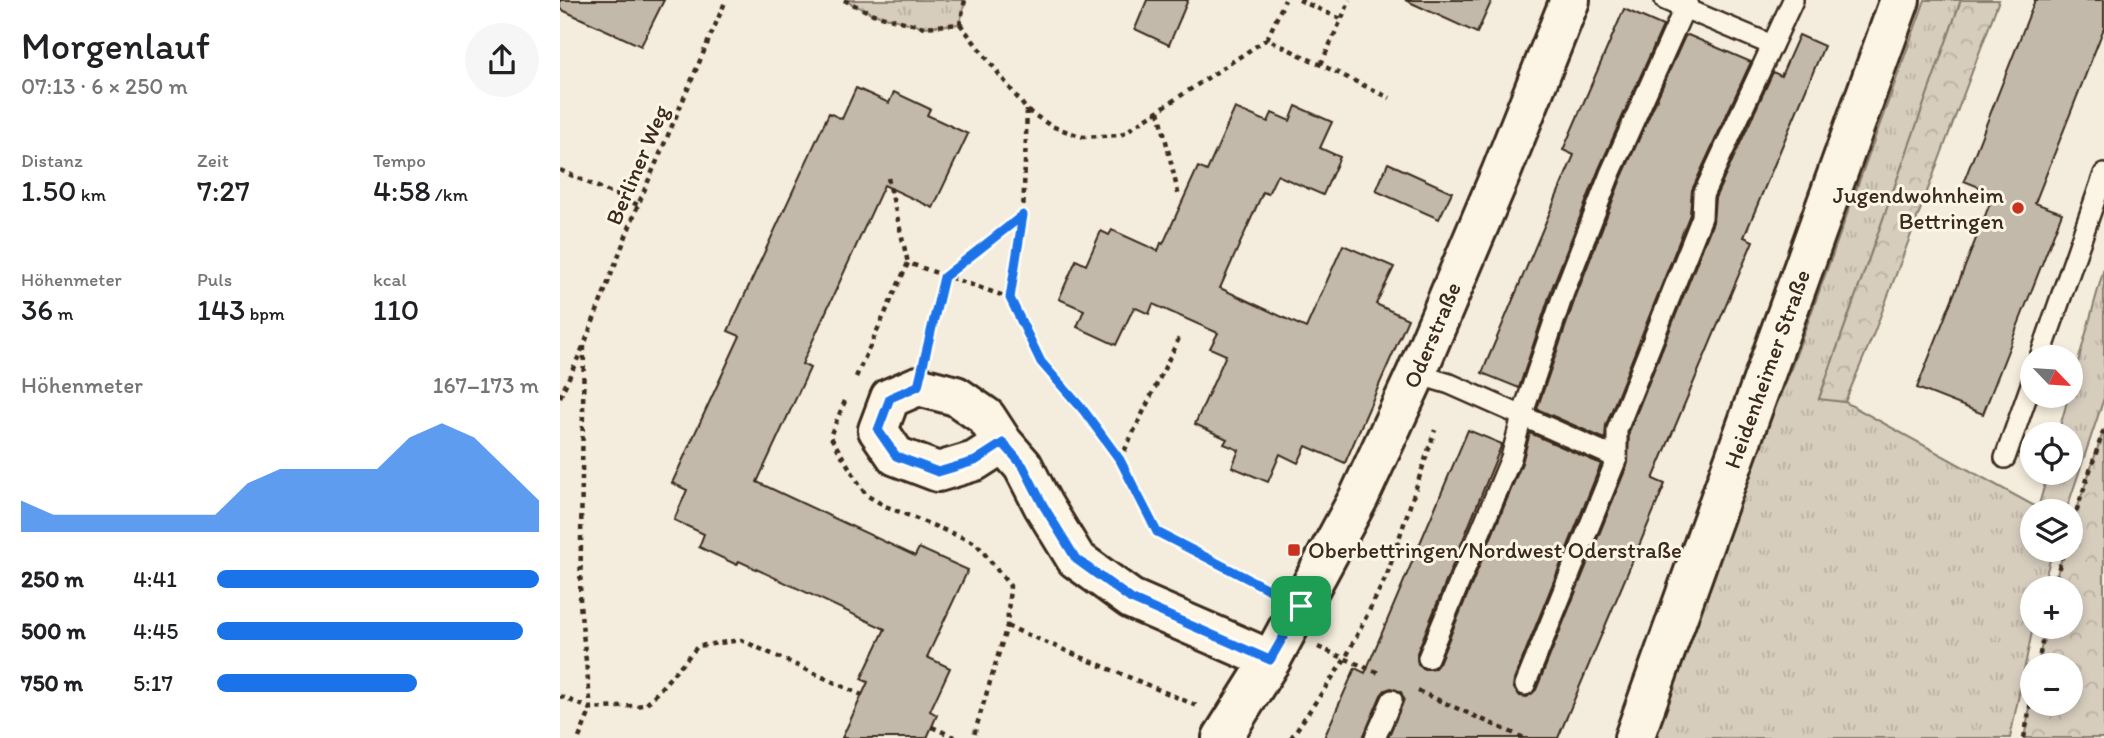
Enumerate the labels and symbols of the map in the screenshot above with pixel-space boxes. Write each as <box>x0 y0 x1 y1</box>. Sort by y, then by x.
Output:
street label: Berliner Weg <box>599 101 675 229</box>
place label: Jugendwohnheim Bettringen <box>1833 181 2004 235</box>
marker: Jugendwohnheim Bettringen <box>2010 200 2026 216</box>
street label: Heidenheimer Straße <box>1718 266 1816 472</box>
street label: Oderstraße <box>1397 278 1467 392</box>
north arrow <box>2020 345 2082 408</box>
place label: Oberbettringen/Nordwest Oderstraße <box>1308 536 1682 564</box>
marker: Oberbettringen/Nordwest Oderstraße <box>1286 542 1302 558</box>
pin <box>1271 576 1331 636</box>

